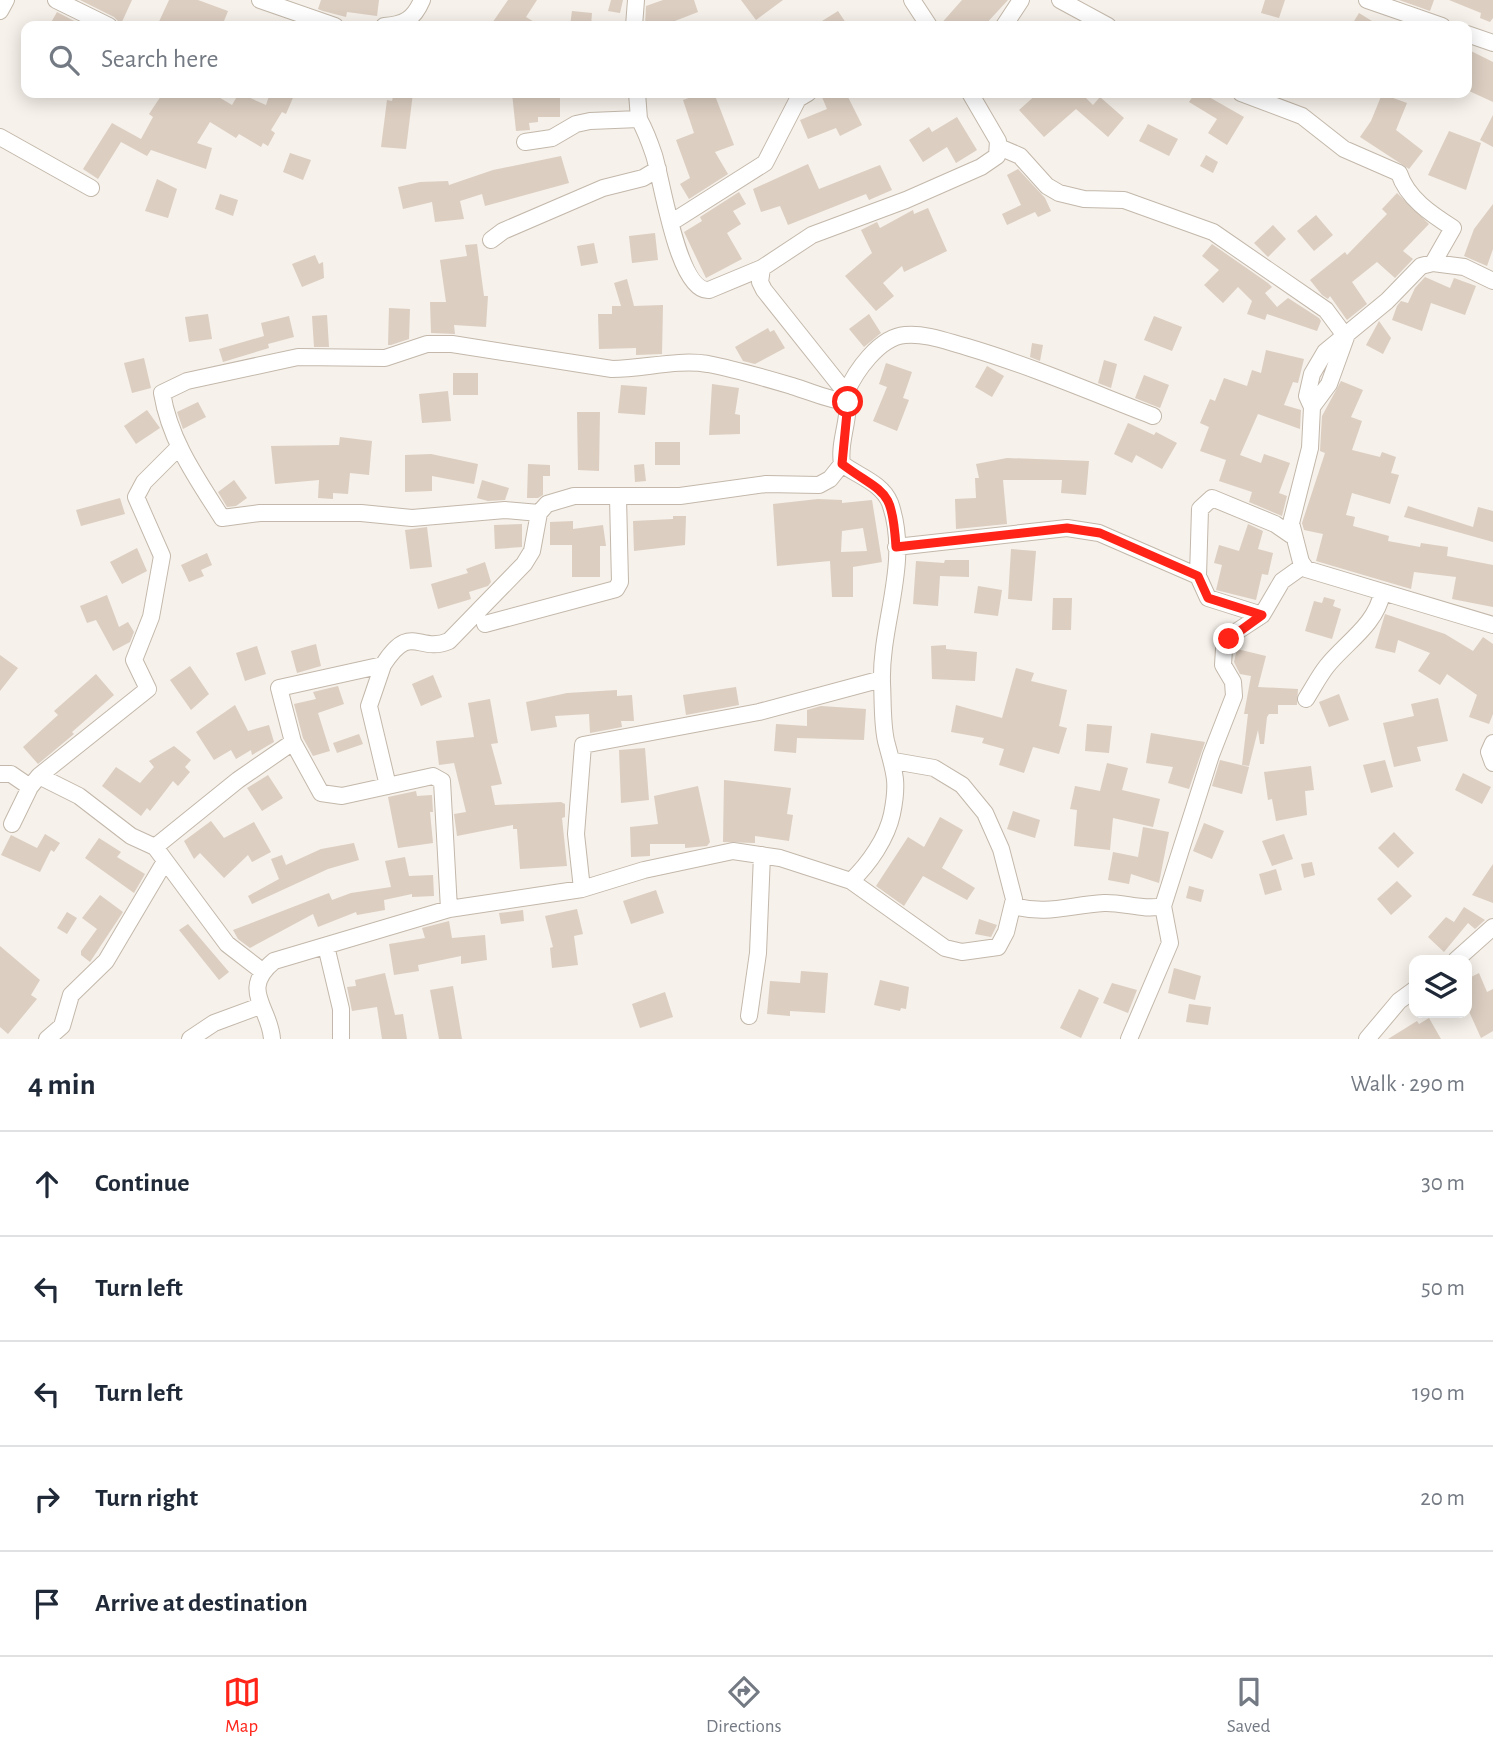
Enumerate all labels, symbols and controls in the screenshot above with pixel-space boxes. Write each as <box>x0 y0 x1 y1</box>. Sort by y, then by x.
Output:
search box <box>21 21 1472 98</box>
icon: search <box>45 41 83 79</box>
text: Search here <box>101 46 219 72</box>
route start <box>832 386 863 417</box>
route end <box>1213 623 1244 654</box>
map controls <box>1409 955 1472 1018</box>
button: layers <box>1409 955 1472 1018</box>
text: 4 min <box>28 1070 96 1100</box>
text: Walk · 290 m <box>1350 1073 1465 1096</box>
icon: ahead <box>28 1165 66 1203</box>
text: Continue <box>95 1170 190 1196</box>
text: 30 m <box>1421 1172 1465 1195</box>
icon: left <box>28 1270 66 1308</box>
text: Turn left <box>95 1275 183 1301</box>
text: 50 m <box>1421 1277 1465 1300</box>
icon: left <box>28 1375 66 1413</box>
text: Turn left <box>95 1380 183 1406</box>
text: 190 m <box>1412 1382 1465 1405</box>
icon: right <box>28 1480 66 1518</box>
text: Turn right <box>95 1485 198 1511</box>
text: 20 m <box>1420 1487 1465 1510</box>
icon: arrive <box>28 1585 66 1623</box>
text: Arrive at destination <box>95 1590 308 1616</box>
tab: Map <box>223 1673 261 1738</box>
tab: Directions <box>706 1673 782 1738</box>
tab: Saved <box>1227 1673 1270 1738</box>

